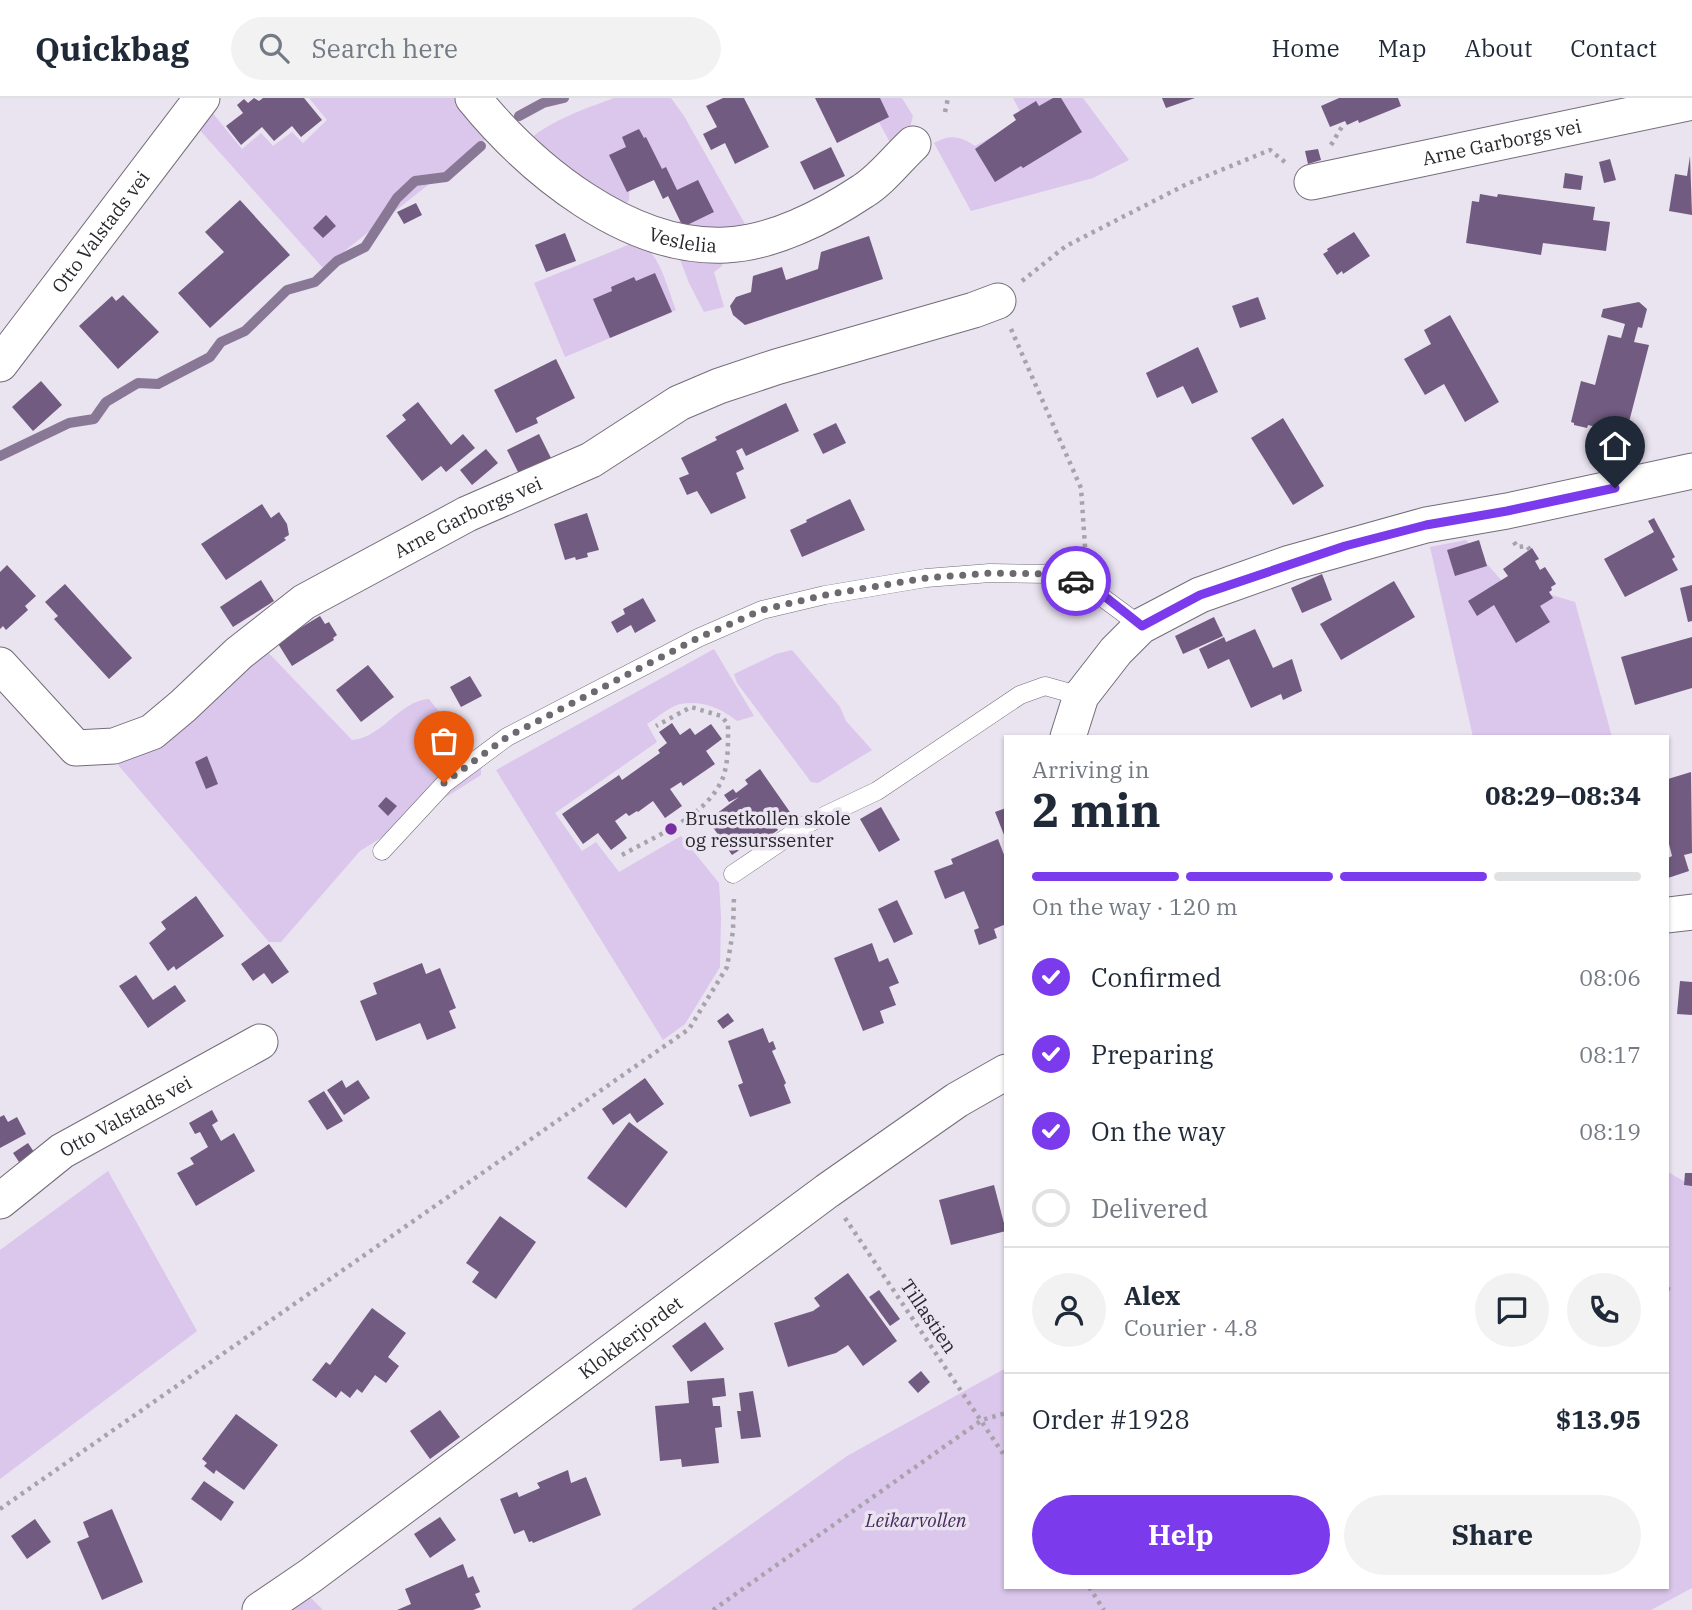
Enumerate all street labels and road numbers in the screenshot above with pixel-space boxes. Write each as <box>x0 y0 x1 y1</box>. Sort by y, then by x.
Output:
street label: Arne Garborgs vei <box>1420 114 1583 170</box>
street label: Otto Valstads vei <box>46 166 154 298</box>
street label: Veslelia <box>646 221 717 257</box>
street label: Arne Garborgs vei <box>390 471 546 563</box>
street label: Otto Valstads vei <box>55 1070 196 1162</box>
street label: Tillastien <box>895 1274 963 1358</box>
street label: Klokkerjordet <box>574 1291 687 1384</box>

